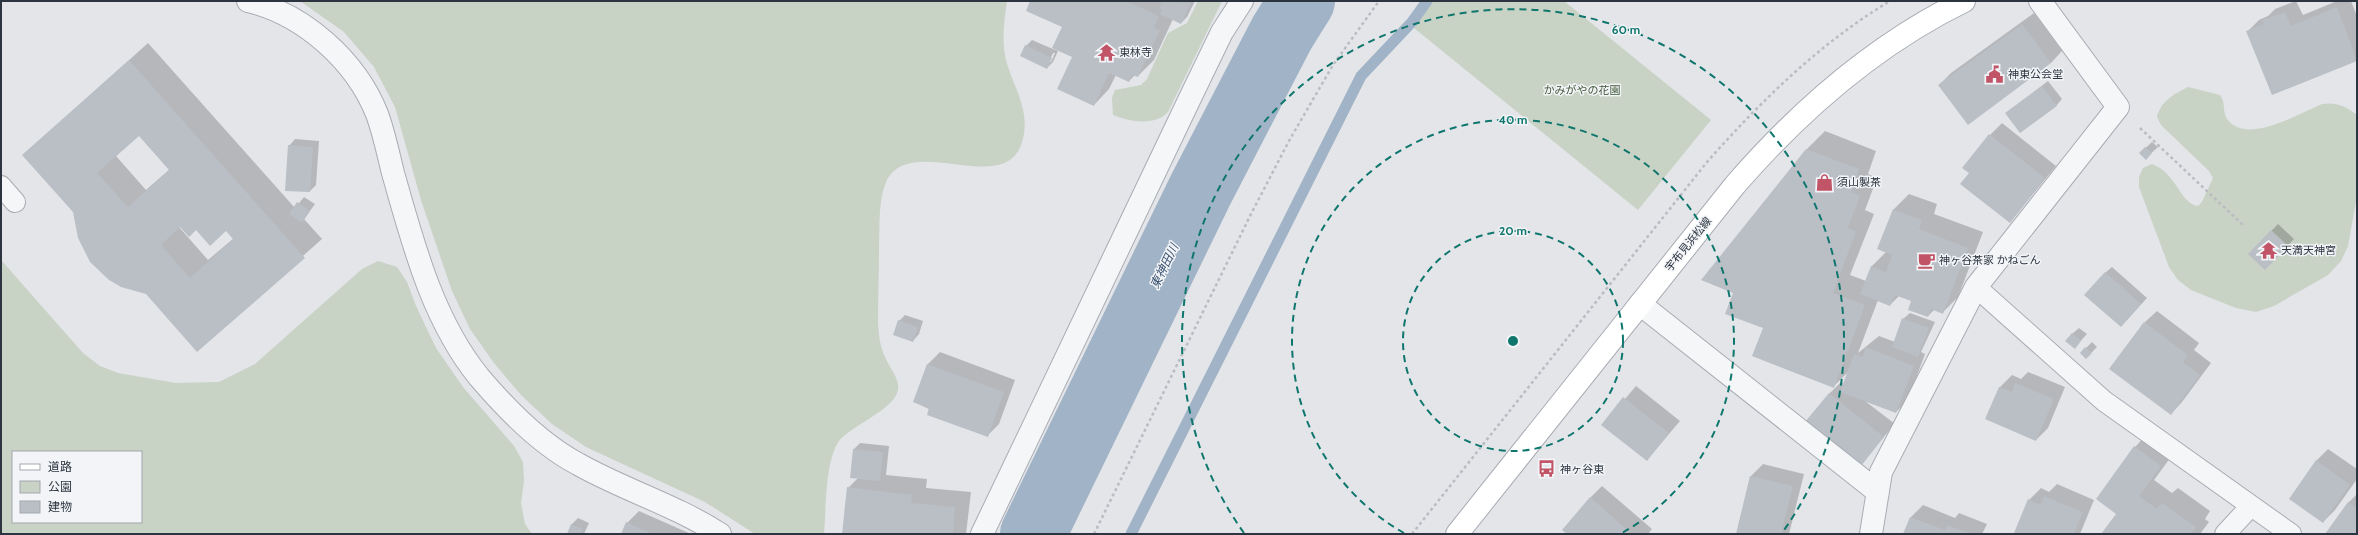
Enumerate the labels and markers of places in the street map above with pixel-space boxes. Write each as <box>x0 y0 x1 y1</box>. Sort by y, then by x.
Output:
temple icon: 東林寺 <box>1096 42 1116 62</box>
place label: 東林寺 <box>1119 45 1152 59</box>
public building icon: 神東公会堂 <box>1985 64 2005 84</box>
place label: 神東公会堂 <box>2008 67 2063 81</box>
shop icon: 須山製茶 <box>1814 172 1834 192</box>
place label: 須山製茶 <box>1837 175 1881 189</box>
temple icon: 天満天神宮 <box>2258 240 2278 260</box>
place label: 天満天神宮 <box>2281 243 2336 257</box>
cafe icon: 神ヶ谷茶家 かねごん <box>1916 250 1936 270</box>
place label: 神ヶ谷茶家 かねごん <box>1939 253 2040 267</box>
centre of rings <box>1506 334 1520 348</box>
bus stop icon: 神ヶ谷東 <box>1537 459 1557 479</box>
place label: 神ヶ谷東 <box>1560 462 1604 476</box>

